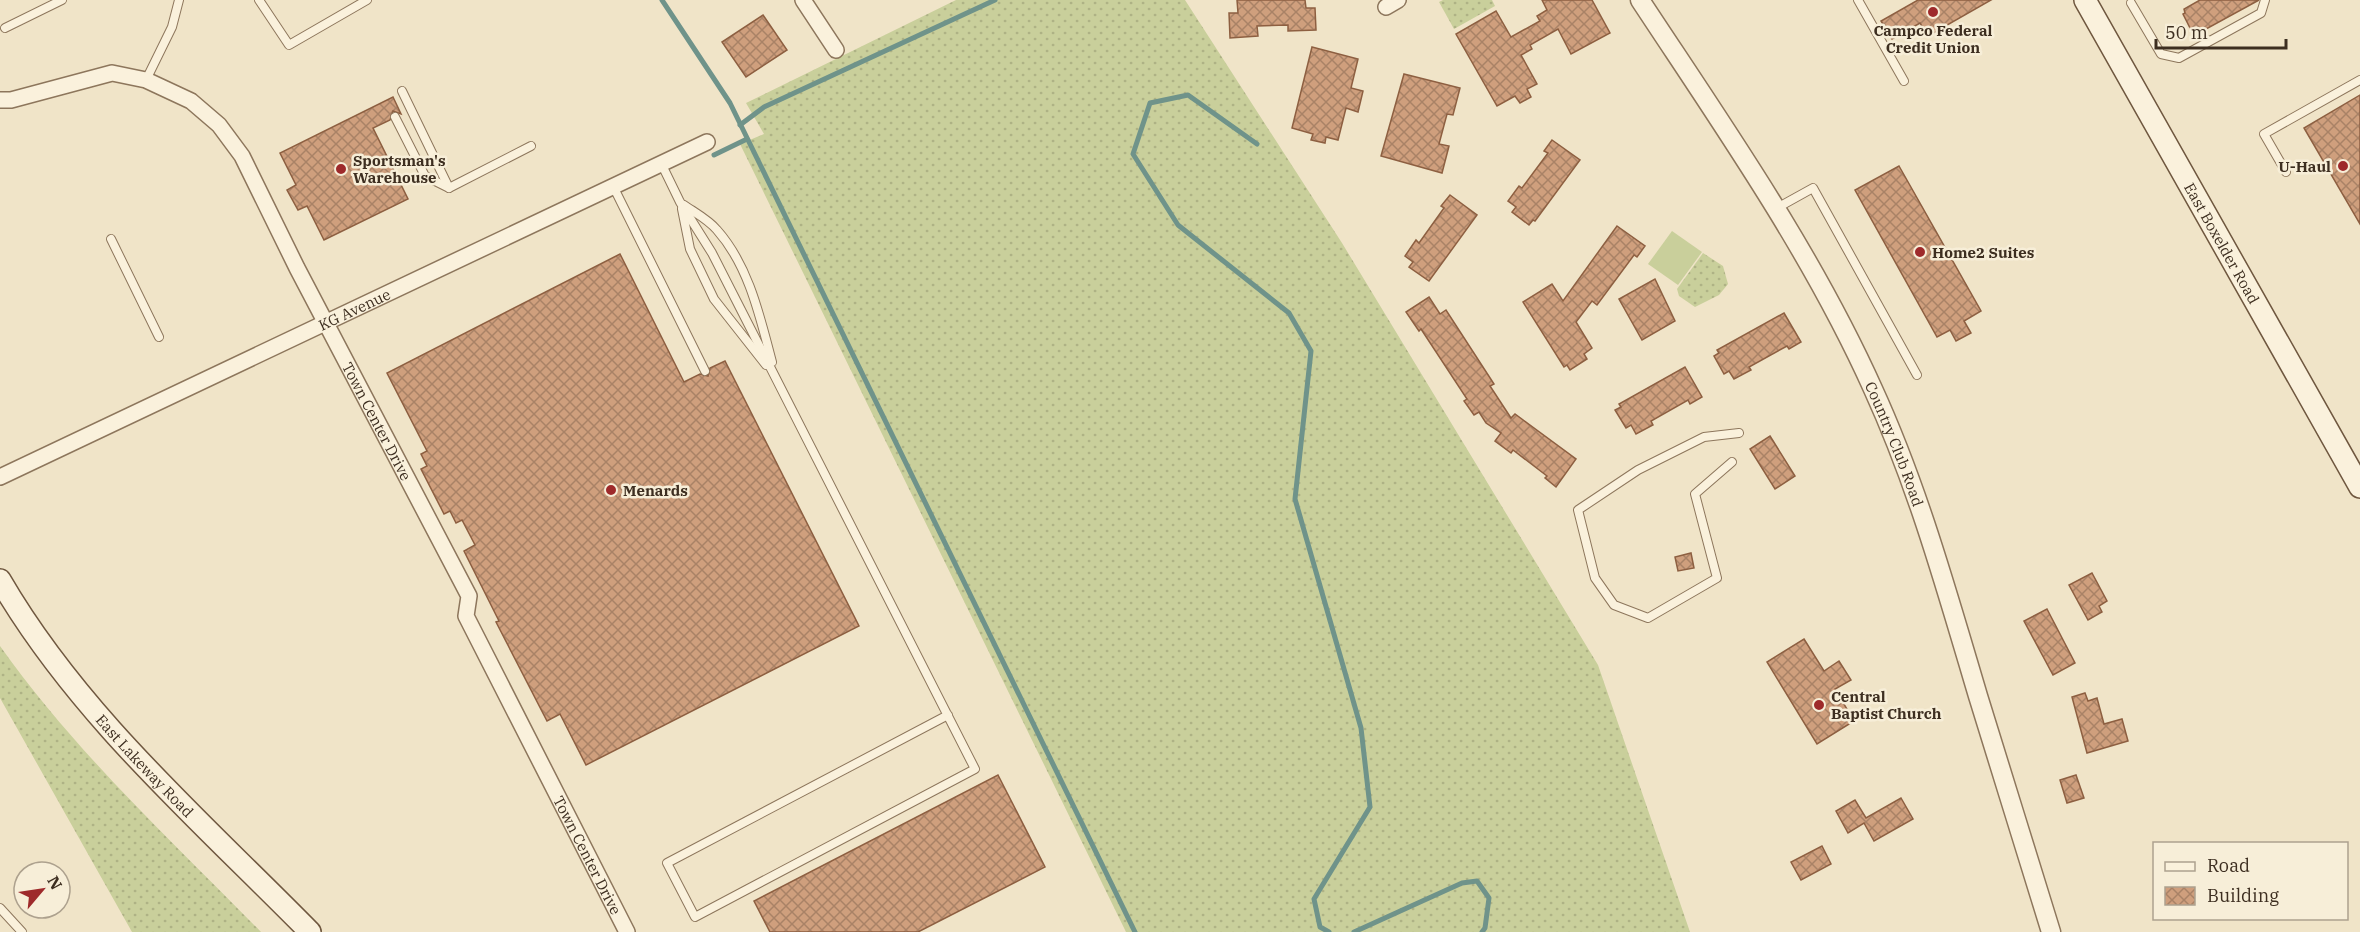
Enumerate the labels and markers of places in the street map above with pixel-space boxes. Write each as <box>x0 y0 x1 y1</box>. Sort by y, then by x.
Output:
marker: Campco Federal Credit Union <box>1926 5 1940 19</box>
place label: Campco Federal Credit Union <box>1874 21 1993 57</box>
place label: Sportsman's Warehouse <box>353 151 446 187</box>
place label: U-Haul <box>2278 157 2331 176</box>
marker: U-Haul <box>2336 159 2350 173</box>
marker: Sportsman's Warehouse <box>334 162 348 176</box>
place label: Home2 Suites <box>1932 243 2034 262</box>
marker: Home2 Suites <box>1913 245 1927 259</box>
place label: Menards <box>623 481 688 500</box>
marker: Menards <box>604 483 618 497</box>
place label: Central Baptist Church <box>1831 687 1942 723</box>
marker: Central Baptist Church <box>1812 698 1826 712</box>

